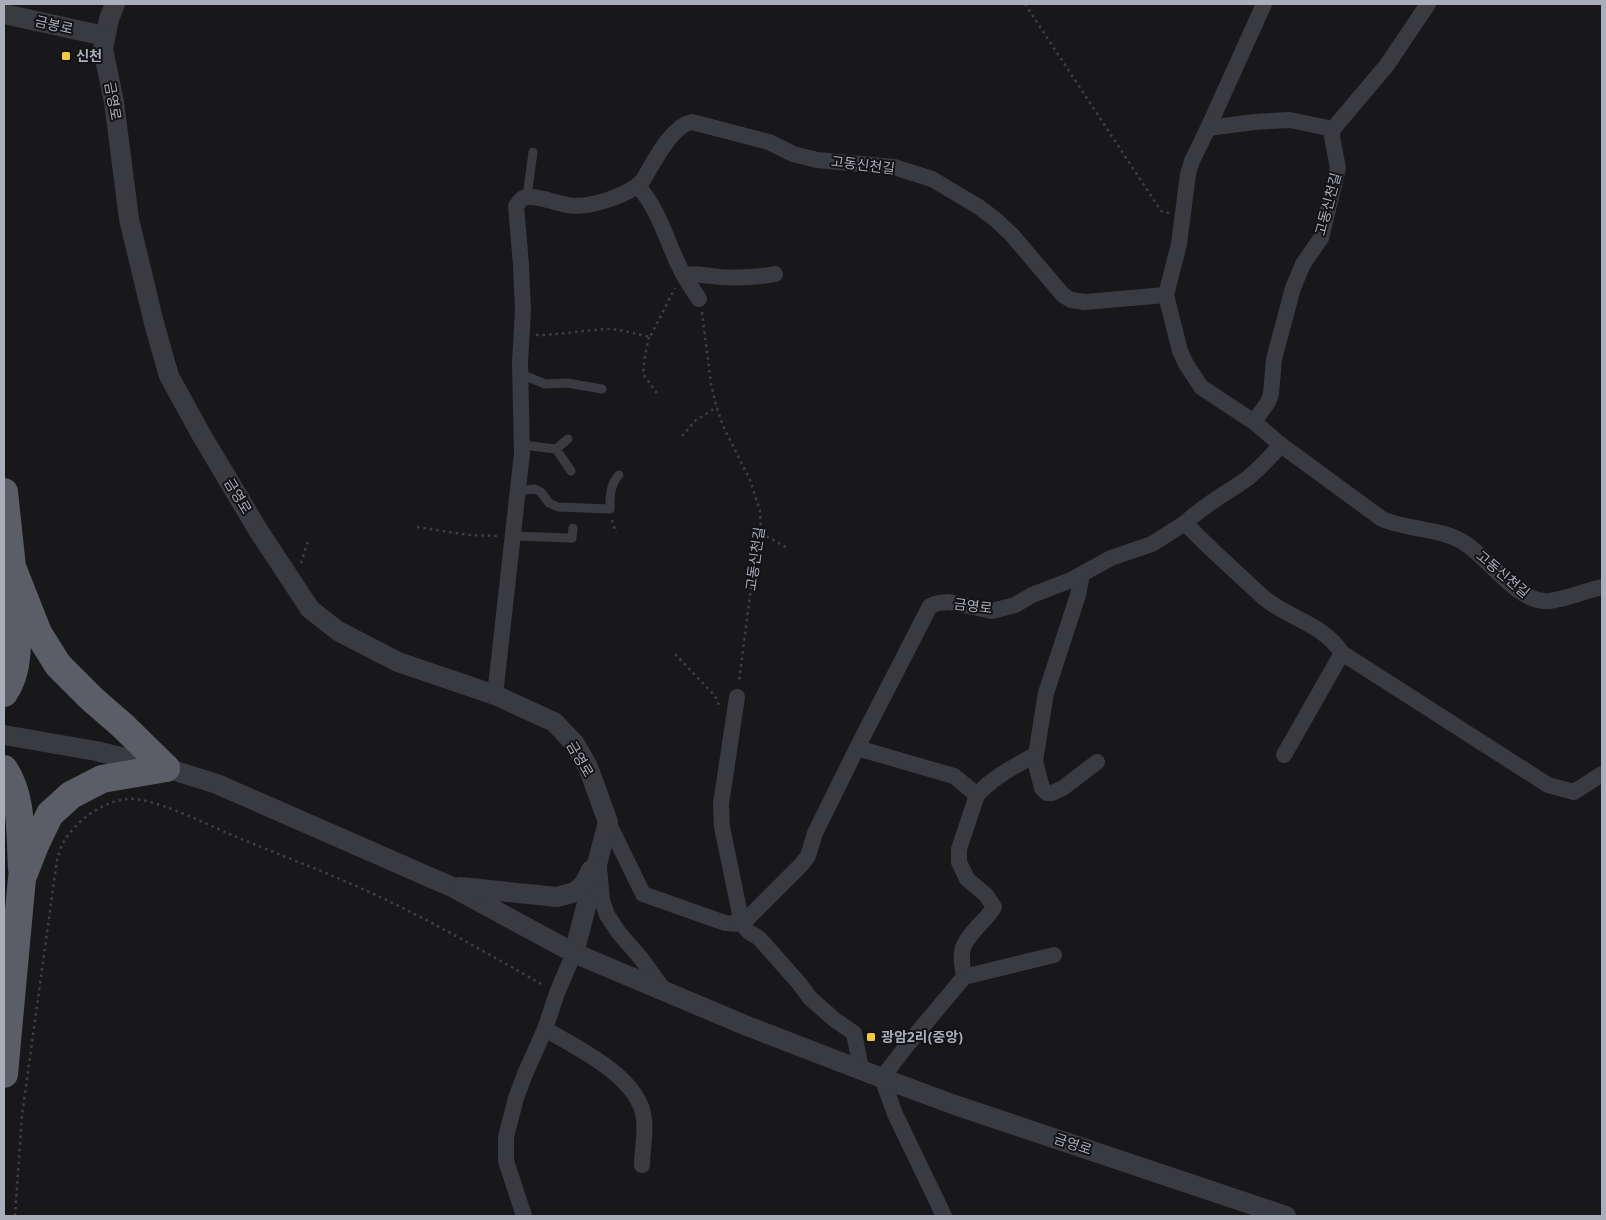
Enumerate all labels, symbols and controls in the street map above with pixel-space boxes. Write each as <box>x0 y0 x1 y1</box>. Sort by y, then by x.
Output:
street label: 금봉로 <box>33 11 75 38</box>
place label: 신천 <box>76 46 102 65</box>
marker: 신천 <box>60 50 72 62</box>
street label: 금영로 <box>101 80 126 122</box>
street label: 고동신천길 <box>830 151 896 178</box>
street label: 고동신천길 <box>1310 170 1345 237</box>
street label: 금영로 <box>220 474 257 517</box>
street label: 고동신천길 <box>741 526 768 592</box>
street label: 고동신천길 <box>1473 546 1534 602</box>
street label: 금영로 <box>953 594 994 617</box>
street label: 금영로 <box>563 737 598 780</box>
place label: 광암2리(중앙) <box>881 1027 963 1046</box>
marker: 광암2리(중앙) <box>865 1031 877 1043</box>
street label: 금영로 <box>1052 1128 1095 1159</box>

